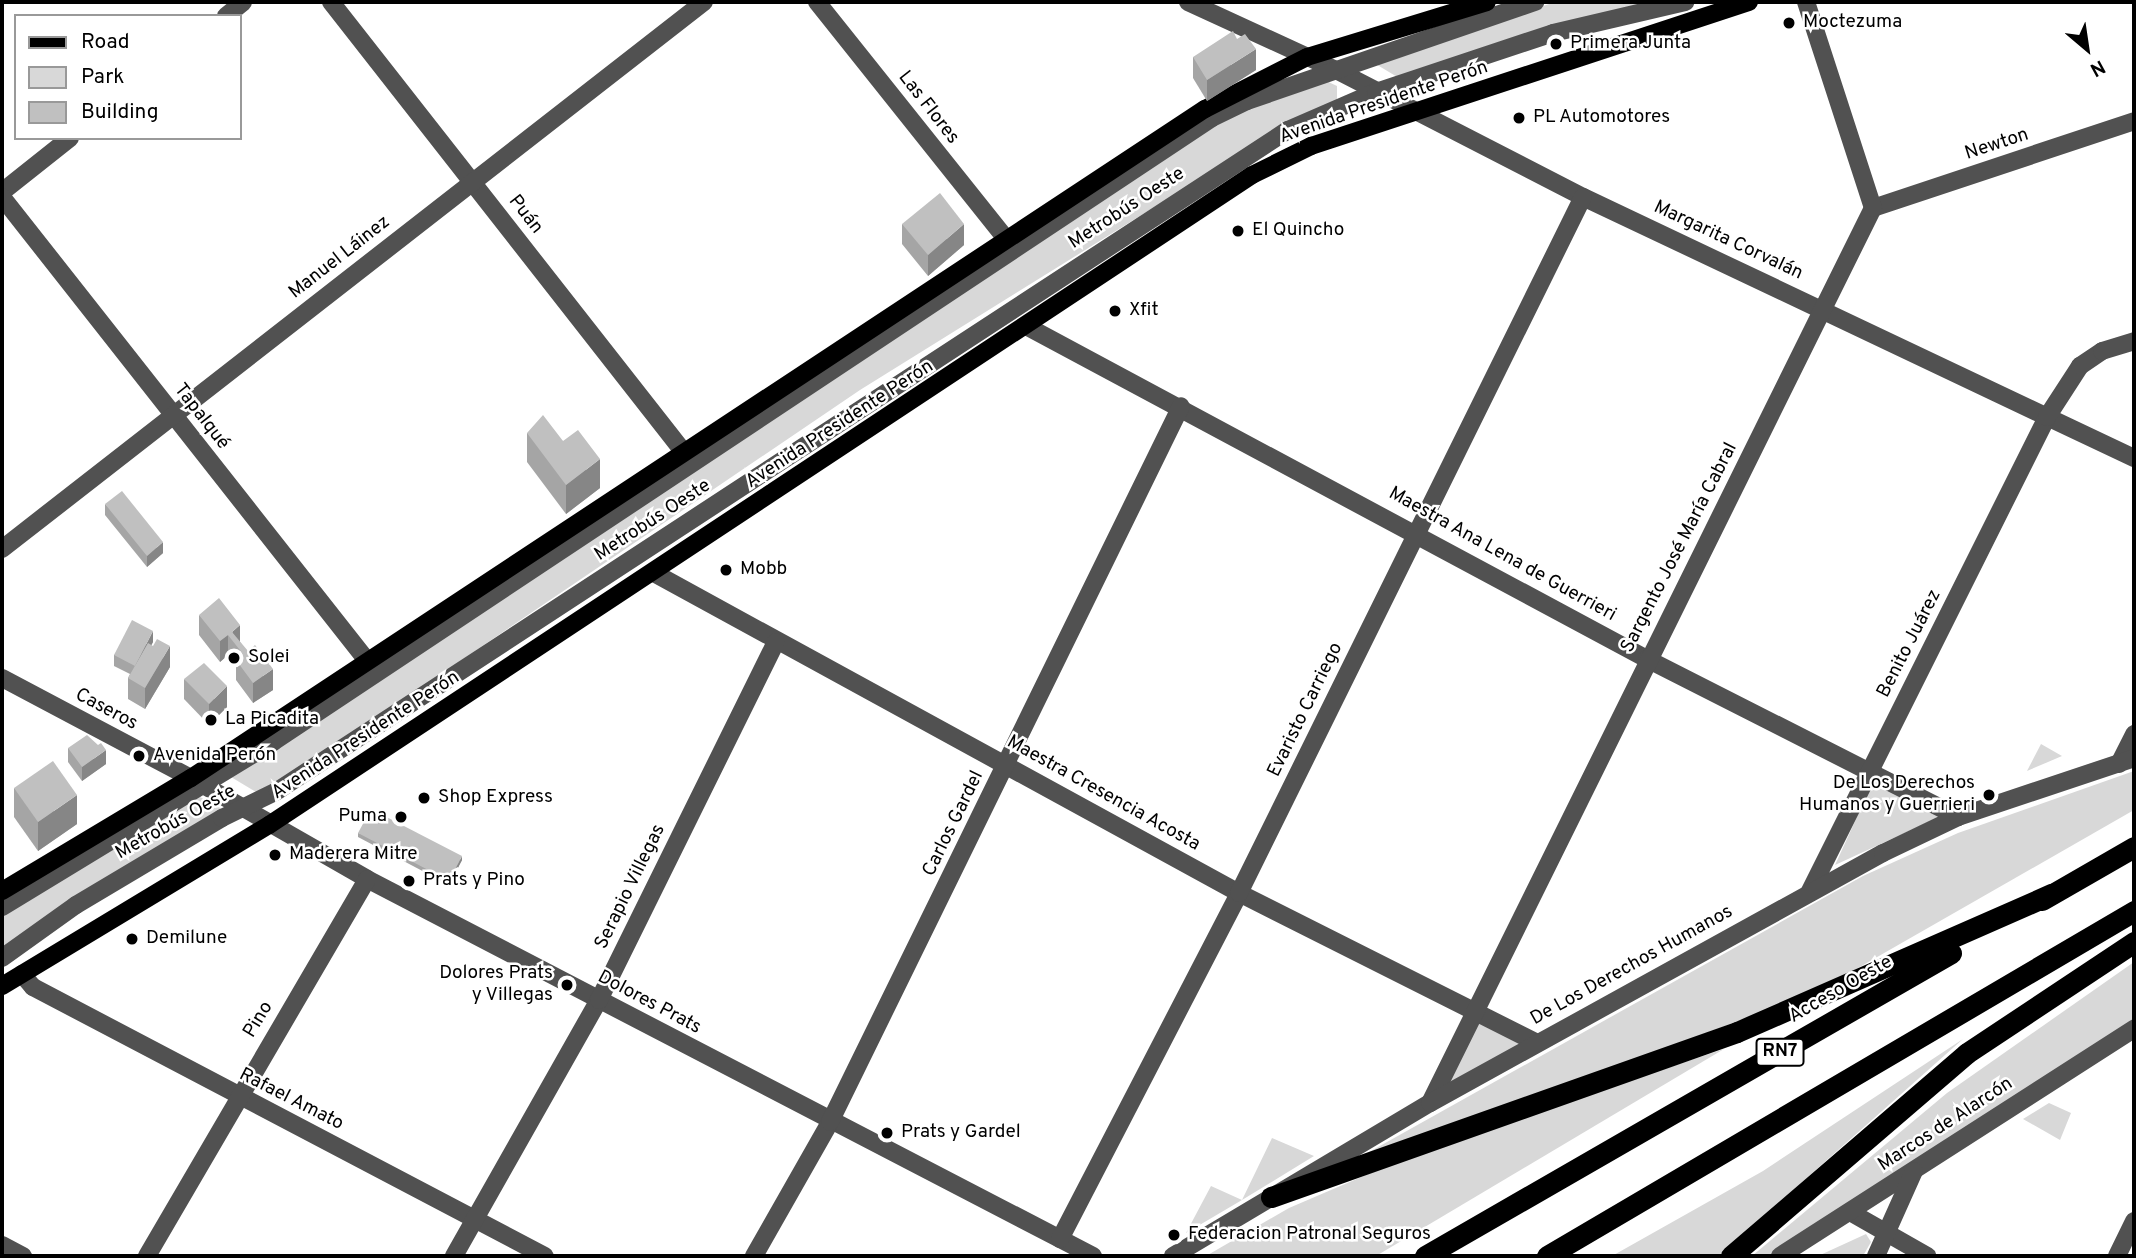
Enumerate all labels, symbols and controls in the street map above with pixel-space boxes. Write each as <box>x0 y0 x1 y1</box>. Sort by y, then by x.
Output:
place label: Moctezuma <box>1803 12 1902 34</box>
legend <box>14 14 242 140</box>
north arrow <box>2052 14 2122 84</box>
marker: Moctezuma <box>1781 15 1797 31</box>
text: Road <box>81 29 130 56</box>
place label: Primera Junta <box>1570 33 1691 55</box>
marker: Primera Junta <box>1548 36 1564 52</box>
text: N <box>2085 54 2109 81</box>
street label: Avenida Presidente Perón <box>1277 57 1491 149</box>
text: Park <box>81 64 124 91</box>
street label: Las Flores <box>893 67 963 149</box>
text: Building <box>81 99 159 126</box>
place label: PL Automotores <box>1533 107 1671 129</box>
marker: PL Automotores <box>1511 110 1527 126</box>
street label: Newton <box>1962 124 2032 166</box>
street label: Metrobús Oeste <box>1065 163 1189 255</box>
street label: Puán <box>503 191 547 239</box>
street label: Margarita Corvalán <box>1650 196 1806 286</box>
street label: Manuel Láinez <box>285 211 395 305</box>
place label: El Quincho <box>1252 220 1344 242</box>
marker: El Quincho <box>1230 223 1246 239</box>
place label: Xfit <box>1129 300 1159 322</box>
marker: Xfit <box>1107 303 1123 319</box>
street label: Avenida Presidente Perón <box>742 356 938 494</box>
street label: Tapalqué <box>168 379 234 455</box>
street label: Sargento José María Cabral <box>1617 439 1743 657</box>
street label: Metrobús Oeste <box>591 475 715 567</box>
street label: Maestra Ana Lena de Guerrieri <box>1384 483 1620 627</box>
place label: Mobb <box>740 559 787 581</box>
marker: Mobb <box>718 562 734 578</box>
street label: Benito Juárez <box>1873 586 1947 702</box>
street label: Evaristo Carriego <box>1264 639 1348 781</box>
place label: Solei <box>248 647 290 669</box>
marker: Solei <box>226 650 242 666</box>
street label: Avenida Presidente Perón <box>268 667 464 805</box>
street label: Caseros <box>71 684 141 736</box>
place label: La Picadita <box>225 709 319 731</box>
marker: La Picadita <box>203 712 219 728</box>
street label: Maestra Cresencia Acosta <box>1002 731 1204 857</box>
place label: Avenida Perón <box>153 745 276 767</box>
marker: Avenida Perón <box>131 748 147 764</box>
street label: Carlos Gardel <box>919 767 989 881</box>
place label: De Los Derechos Humanos y Guerrieri <box>1799 773 1975 817</box>
street label: Metrobús Oeste <box>112 781 240 865</box>
place label: Shop Express <box>438 787 553 809</box>
marker: De Los Derechos Humanos y Guerrieri <box>1981 787 1997 803</box>
marker: Shop Express <box>416 790 432 806</box>
place label: Puma <box>338 806 387 828</box>
marker: Puma <box>393 809 409 825</box>
street label: Serapio Villegas <box>591 821 671 953</box>
place label: Maderera Mitre <box>289 844 418 866</box>
marker: Maderera Mitre <box>267 847 283 863</box>
place label: Prats y Pino <box>423 870 525 892</box>
marker: Prats y Pino <box>401 873 417 889</box>
street label: De Los Derechos Humanos <box>1527 901 1737 1031</box>
place label: Demilune <box>146 928 227 950</box>
marker: Demilune <box>124 931 140 947</box>
street label: Acceso Oeste <box>1785 951 1897 1029</box>
place label: Dolores Prats y Villegas <box>439 963 553 1007</box>
street label: Dolores Prats <box>593 966 705 1040</box>
marker: Dolores Prats y Villegas <box>559 977 575 993</box>
street label: Pino <box>239 998 279 1042</box>
road number: RN7 <box>1756 1037 1804 1066</box>
street label: Rafael Amato <box>235 1064 347 1136</box>
street label: Marcos de Alarcón <box>1874 1073 2018 1177</box>
place label: Prats y Gardel <box>901 1122 1021 1144</box>
marker: Prats y Gardel <box>879 1125 895 1141</box>
place label: Federacion Patronal Seguros <box>1188 1224 1431 1246</box>
marker: Federacion Patronal Seguros <box>1166 1227 1182 1243</box>

